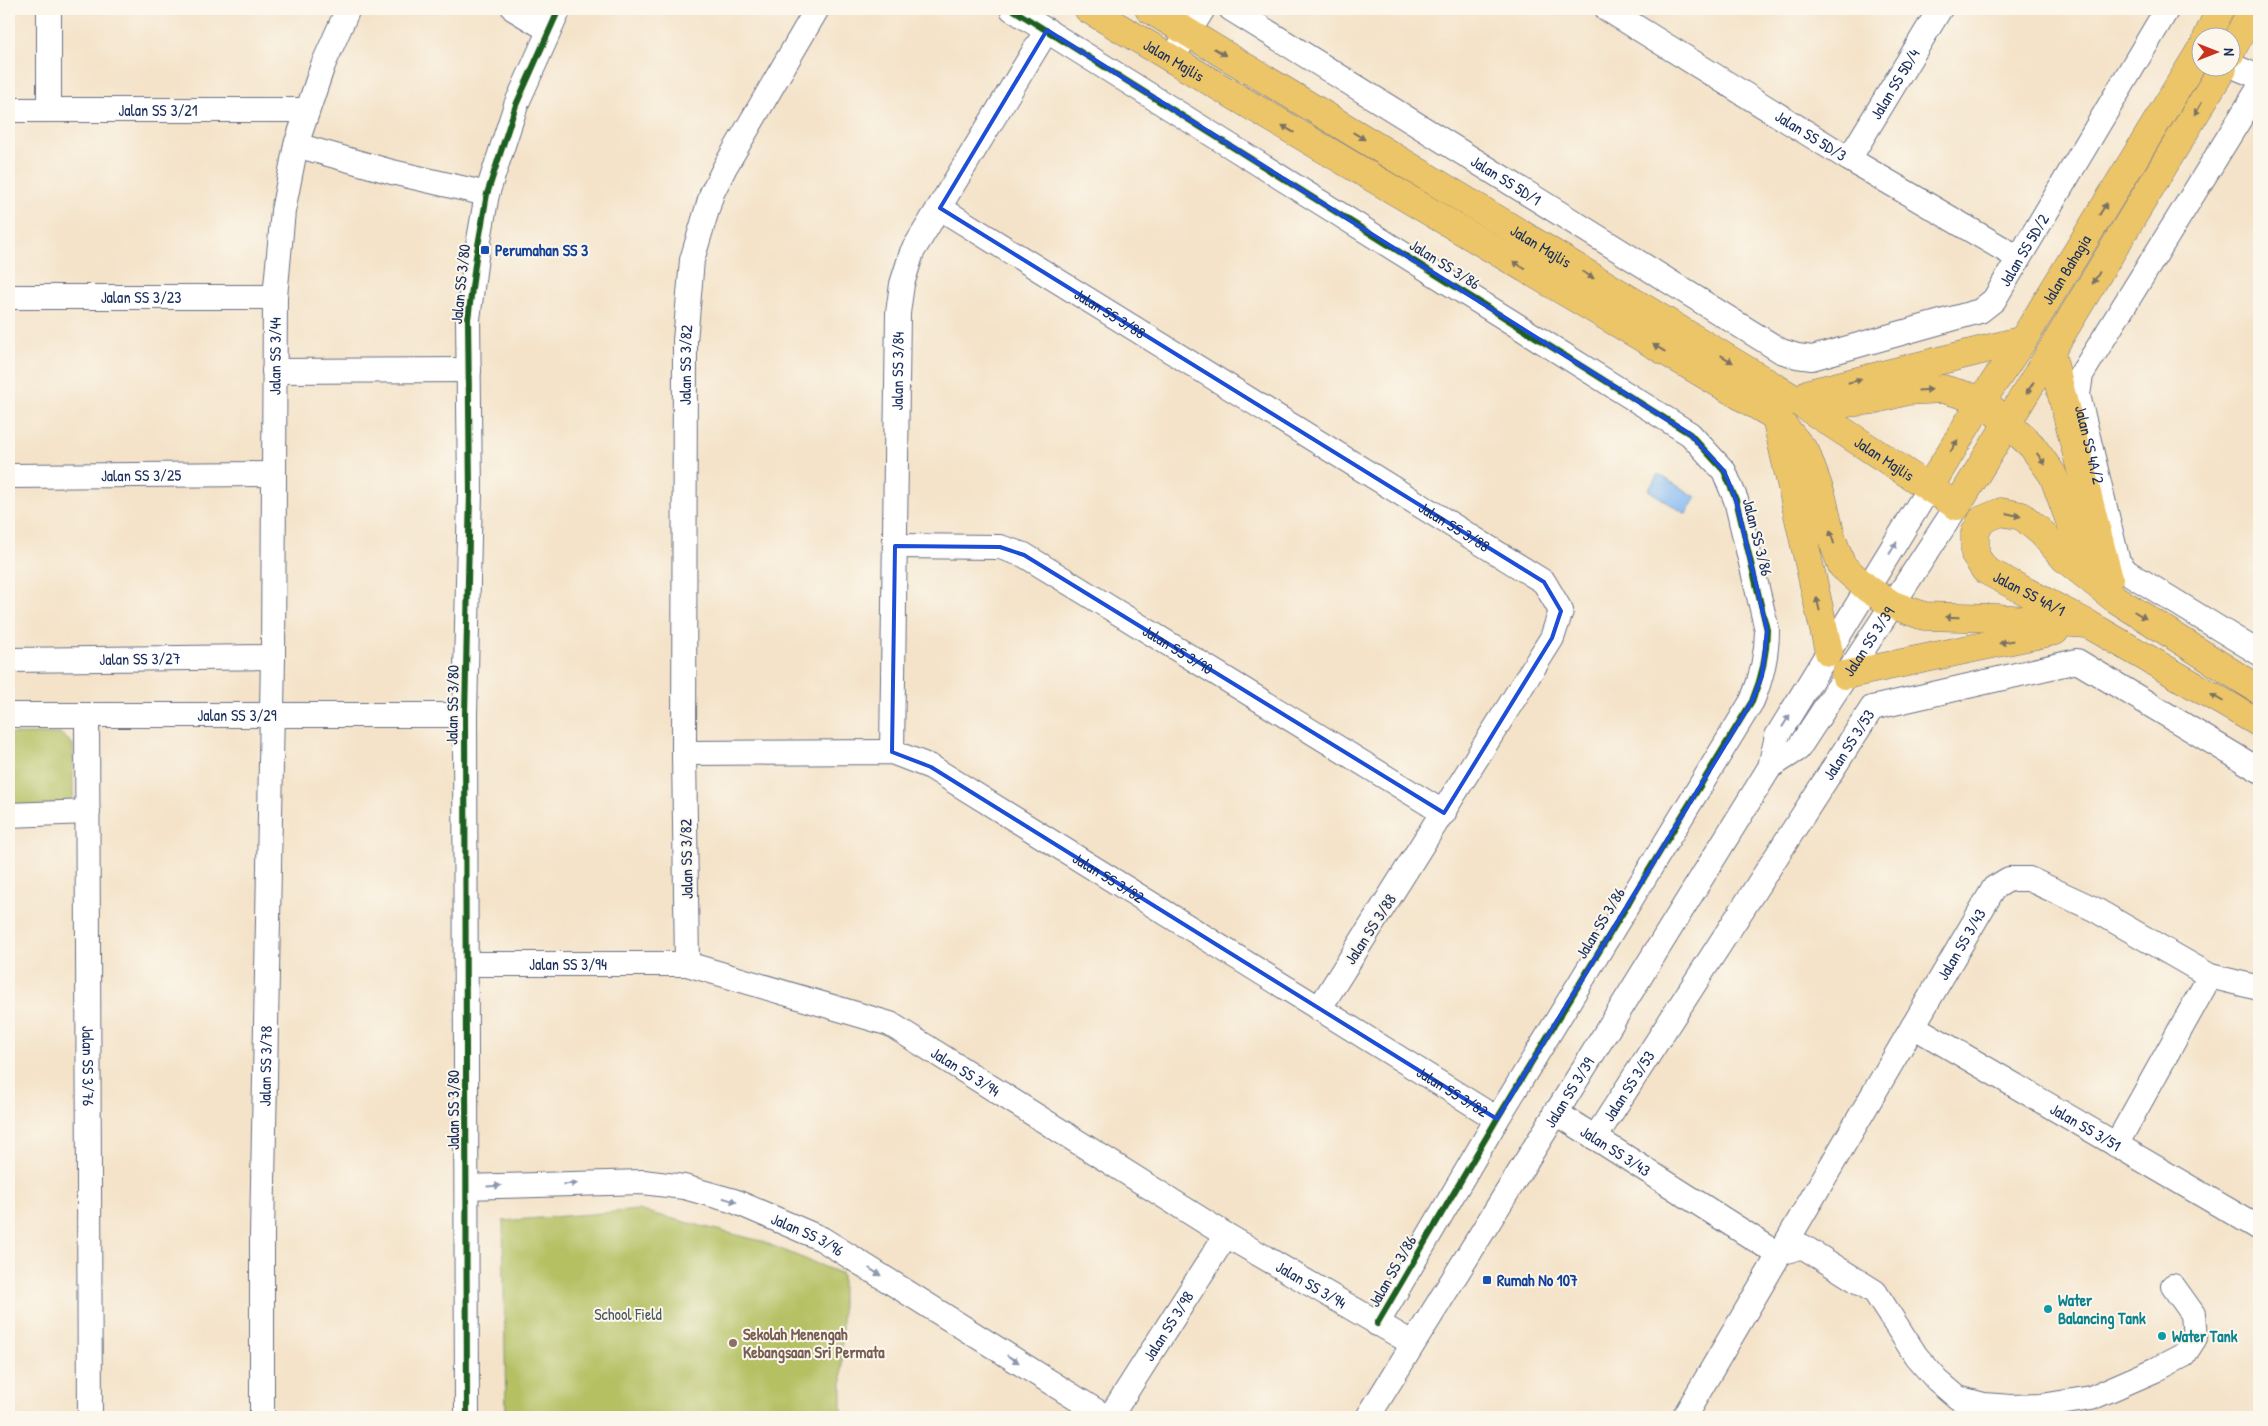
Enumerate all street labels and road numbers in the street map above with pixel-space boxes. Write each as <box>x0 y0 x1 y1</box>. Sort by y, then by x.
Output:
street label: Jalan Majlis <box>1139 33 1209 87</box>
street label: Jalan SS 5D/4 <box>1865 44 1925 123</box>
street label: Jalan SS 3/21 <box>118 99 198 121</box>
street label: Jalan SS 5D/3 <box>1771 105 1851 166</box>
street label: Jalan SS 5D/1 <box>1467 150 1546 210</box>
street label: Jalan SS 5D/2 <box>1994 209 2054 290</box>
street label: Jalan Majlis <box>1506 219 1575 273</box>
street label: Jalan Bahagia <box>2036 231 2096 309</box>
street label: Jalan SS 3/86 <box>1406 234 1484 294</box>
street label: Jalan SS 3/80 <box>445 243 475 325</box>
street label: Jalan SS 3/88 <box>1070 283 1150 344</box>
street label: Jalan SS 3/23 <box>101 286 181 308</box>
street label: Jalan SS 3/44 <box>263 317 286 395</box>
street label: Jalan SS 3/82 <box>674 323 697 405</box>
street label: Jalan SS 3/84 <box>886 331 909 411</box>
street label: Jalan SS 4A/2 <box>2070 403 2110 487</box>
street label: Jalan Majlis <box>1850 431 1919 486</box>
street label: Jalan SS 3/25 <box>101 464 181 486</box>
street label: Jalan SS 3/88 <box>1415 496 1494 557</box>
street label: Jalan SS 3/86 <box>1738 496 1778 578</box>
street label: Jalan SS 4A/1 <box>1989 565 2069 621</box>
street label: Jalan SS 3/39 <box>1838 602 1899 680</box>
street label: Jalan SS 3/90 <box>1139 620 1217 680</box>
street label: Jalan SS 3/27 <box>99 647 181 670</box>
street label: Jalan SS 3/80 <box>440 665 464 745</box>
street label: Jalan SS 3/29 <box>197 704 277 726</box>
street label: Jalan SS 3/53 <box>1818 705 1879 784</box>
street label: Jalan SS 3/82 <box>674 818 698 899</box>
street label: Jalan SS 3/82 <box>1069 847 1149 908</box>
street label: Jalan SS 3/86 <box>1570 883 1630 963</box>
street label: Jalan SS 3/88 <box>1339 889 1401 968</box>
street label: Jalan SS 3/43 <box>1932 904 1991 984</box>
street label: Jalan SS 3/94 <box>529 953 607 975</box>
street label: Jalan SS 3/78 <box>253 1025 277 1107</box>
street label: Jalan SS 3/76 <box>77 1026 100 1106</box>
street label: Jalan SS 3/94 <box>927 1041 1004 1102</box>
street label: Jalan SS 3/53 <box>1598 1046 1659 1125</box>
street label: Jalan SS 3/39 <box>1539 1053 1599 1132</box>
street label: Jalan SS 3/82 <box>1413 1061 1493 1122</box>
street label: Jalan SS 3/80 <box>442 1070 464 1150</box>
street label: Jalan SS 3/51 <box>2046 1098 2125 1156</box>
street label: Jalan SS 3/43 <box>1576 1120 1655 1181</box>
street label: Jalan SS 3/96 <box>768 1207 848 1261</box>
street label: Jalan SS 3/86 <box>1363 1231 1421 1311</box>
street label: Jalan SS 3/94 <box>1272 1255 1350 1314</box>
street label: Jalan SS 3/98 <box>1138 1287 1199 1365</box>

